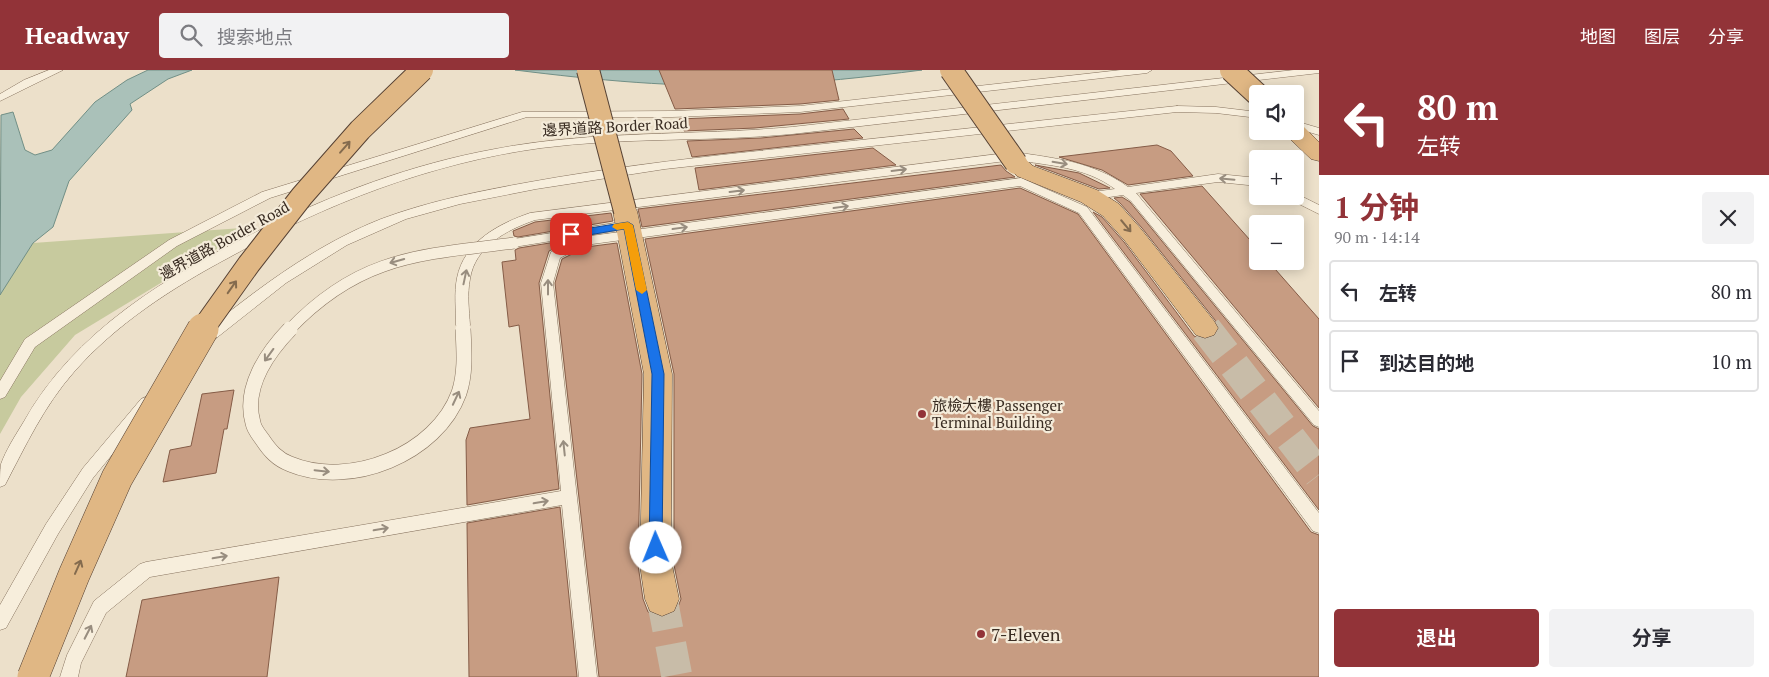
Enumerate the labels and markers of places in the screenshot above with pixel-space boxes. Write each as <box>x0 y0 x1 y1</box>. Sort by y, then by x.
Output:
pin <box>550 213 592 255</box>
place label: 旅檢大樓 Passenger Terminal Building <box>932 395 1063 432</box>
marker: 旅檢大樓 Passenger Terminal Building <box>916 408 928 420</box>
place label: 7-Eleven <box>991 622 1061 646</box>
marker: 7-Eleven <box>975 628 987 640</box>

